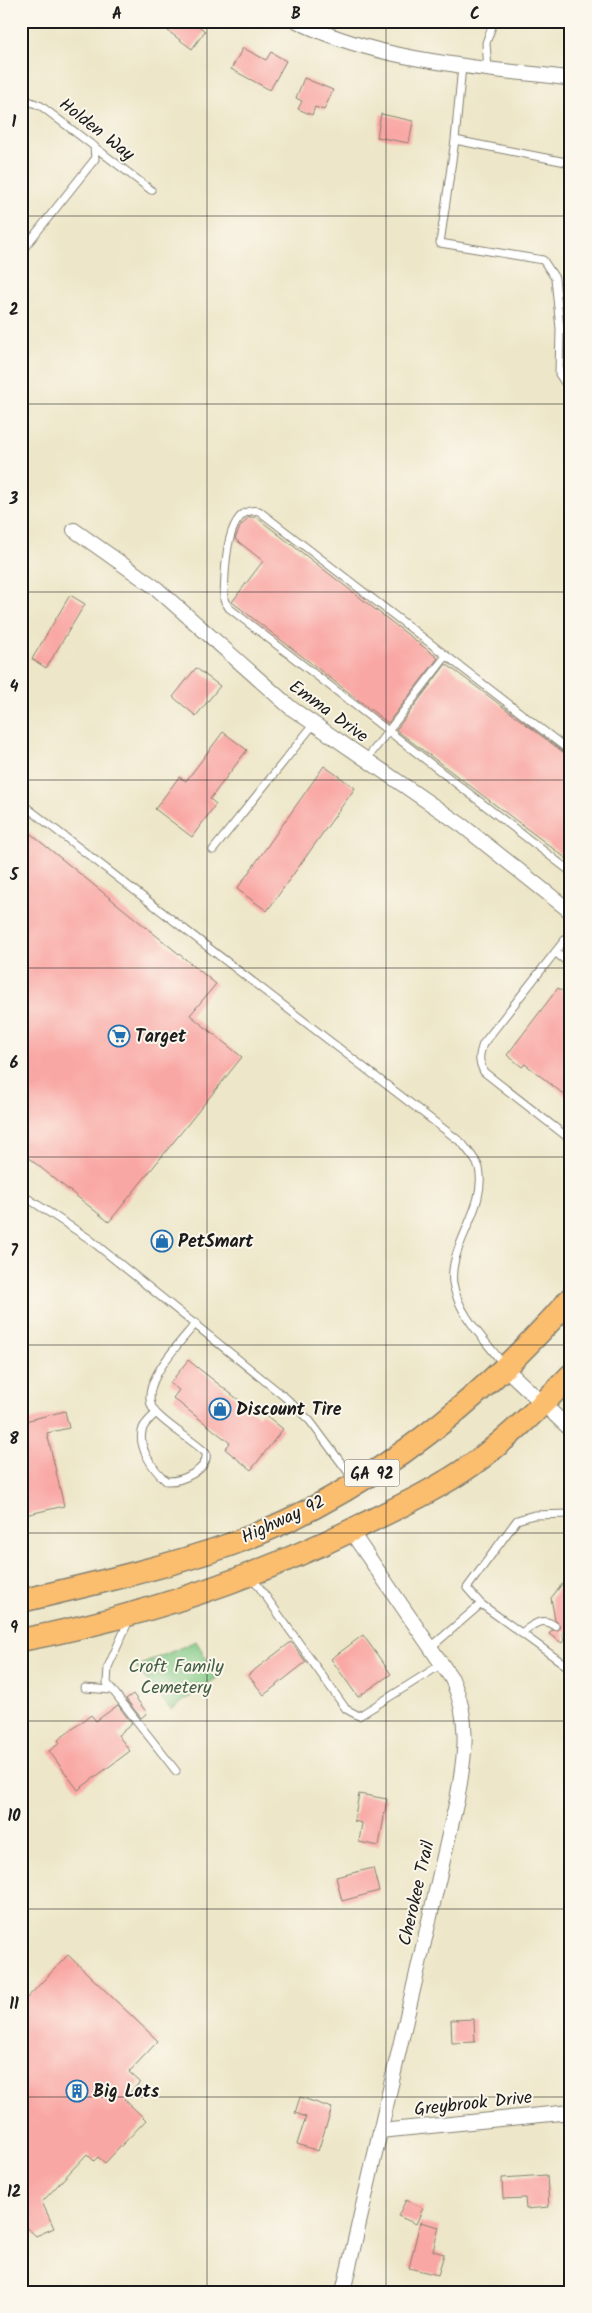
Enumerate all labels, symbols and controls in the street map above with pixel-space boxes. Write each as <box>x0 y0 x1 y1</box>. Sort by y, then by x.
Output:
text: A <box>112 2 122 27</box>
text: B <box>291 2 301 27</box>
text: C <box>470 2 480 27</box>
street label: Holden Way <box>52 91 141 169</box>
text: 1 <box>12 110 17 135</box>
text: 2 <box>9 298 19 323</box>
text: 3 <box>9 487 19 512</box>
street label: Emma Drive <box>282 673 374 751</box>
text: 4 <box>10 675 19 700</box>
text: 5 <box>9 863 20 888</box>
place label: Target <box>135 1023 187 1052</box>
supermarket icon: Target <box>107 1024 131 1048</box>
text: 6 <box>10 1051 19 1076</box>
place label: PetSmart <box>178 1228 254 1257</box>
shop icon: PetSmart <box>150 1229 174 1253</box>
text: 7 <box>10 1239 18 1264</box>
place label: Discount Tire <box>236 1396 342 1425</box>
shop icon: Discount Tire <box>208 1397 232 1421</box>
text: 8 <box>9 1427 19 1452</box>
road number: GA 92 <box>344 1460 400 1486</box>
street label: Highway 92 <box>237 1488 331 1553</box>
text: 9 <box>10 1616 18 1641</box>
park label: Croft Family Cemetery <box>128 1653 224 1703</box>
text: 10 <box>7 1804 21 1829</box>
street label: Cherokee Trail <box>391 1837 444 1949</box>
text: 11 <box>9 1992 19 2017</box>
place label: Big Lots <box>93 2078 160 2107</box>
building icon: Big Lots <box>65 2079 89 2103</box>
street label: Greybrook Drive <box>413 2084 534 2125</box>
text: 12 <box>7 2180 21 2205</box>

